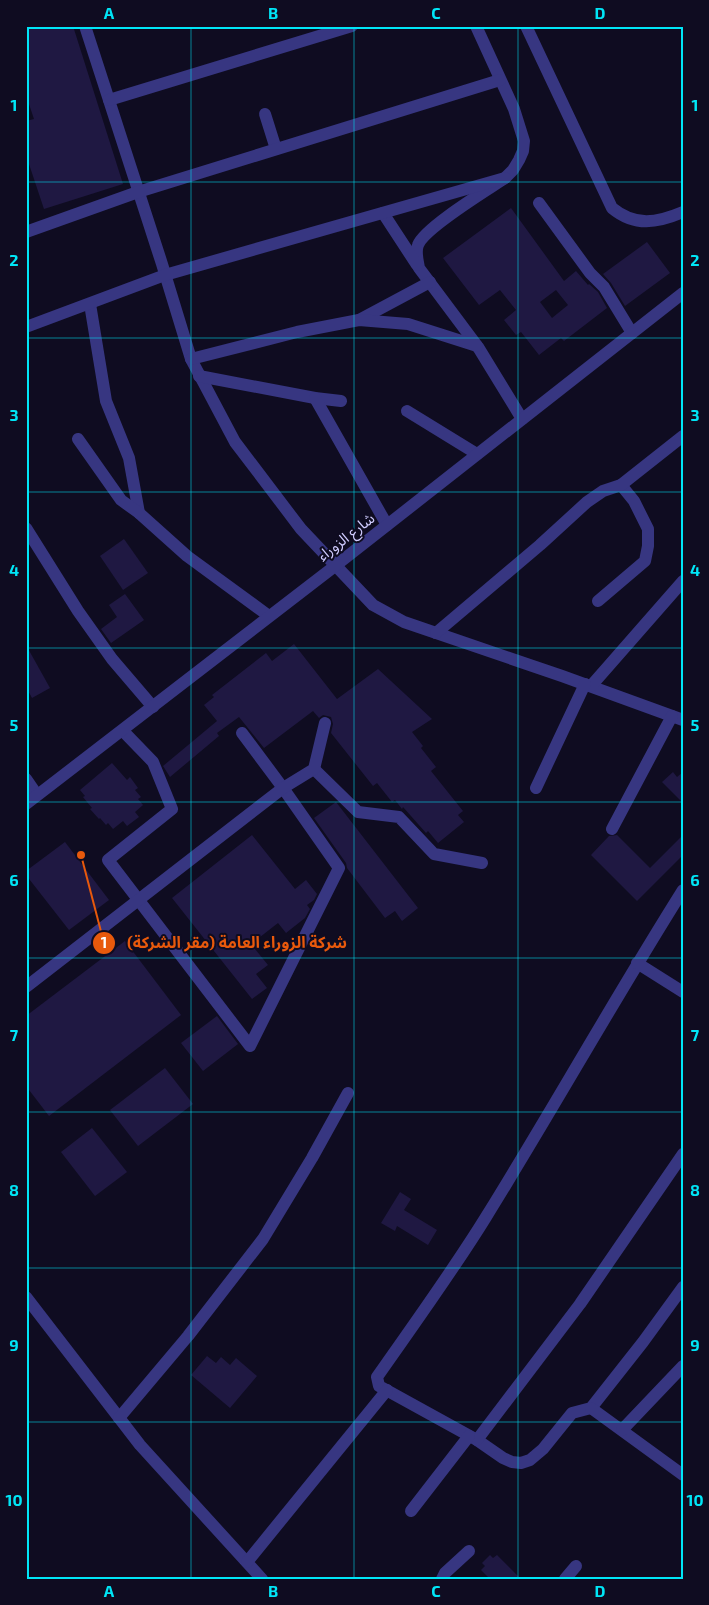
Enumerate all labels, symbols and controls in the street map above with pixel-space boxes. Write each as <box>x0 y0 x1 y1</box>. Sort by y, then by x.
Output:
text: A <box>104 3 115 22</box>
text: B <box>268 3 278 22</box>
text: C <box>431 3 441 22</box>
text: D <box>595 3 606 22</box>
text: 1 <box>11 95 17 114</box>
text: 1 <box>692 95 698 114</box>
text: 2 <box>9 250 19 269</box>
text: 2 <box>690 250 700 269</box>
text: 3 <box>9 405 19 424</box>
text: 3 <box>690 405 700 424</box>
street label: شارع الزوراء <box>313 508 380 567</box>
text: 4 <box>9 560 19 579</box>
text: 4 <box>690 560 700 579</box>
text: 5 <box>10 715 19 734</box>
text: 5 <box>691 715 700 734</box>
text: 6 <box>9 870 19 889</box>
text: 6 <box>690 870 700 889</box>
callout: شركة الزوراء العامة (مقر الشركة) <box>91 927 357 958</box>
text: شركة الزوراء العامة (مقر الشركة) <box>127 932 347 952</box>
text: 1 <box>101 933 107 951</box>
text: 7 <box>10 1025 19 1044</box>
text: 7 <box>691 1025 700 1044</box>
text: 8 <box>9 1180 19 1199</box>
text: 8 <box>690 1180 700 1199</box>
text: 9 <box>9 1335 19 1354</box>
text: 9 <box>690 1335 700 1354</box>
text: 10 <box>5 1490 23 1509</box>
text: 10 <box>686 1490 704 1509</box>
text: A <box>104 1581 115 1600</box>
text: B <box>268 1581 278 1600</box>
text: C <box>431 1581 441 1600</box>
text: D <box>595 1581 606 1600</box>

